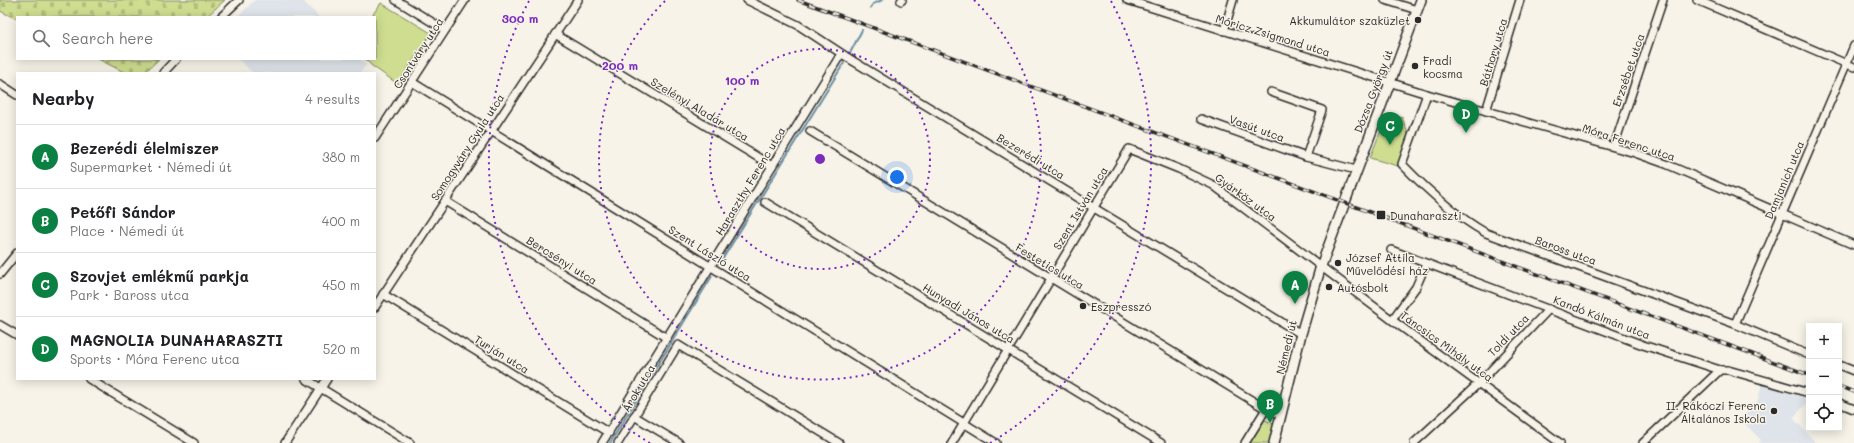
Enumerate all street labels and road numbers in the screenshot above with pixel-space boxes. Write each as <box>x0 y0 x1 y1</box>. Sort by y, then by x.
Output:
street label: Móricz Zsigmond utca <box>1214 10 1332 60</box>
street label: Csontváry utca <box>389 14 447 91</box>
street label: Báthory utca <box>1476 16 1510 88</box>
street label: Erzsébet utca <box>1608 31 1648 109</box>
street label: Dózsa György út <box>1350 47 1396 135</box>
street label: Szelényi Aladár utca <box>648 74 752 144</box>
street label: Somogyváry Gyula utca <box>427 91 507 203</box>
street label: Vasút utca <box>1227 111 1287 145</box>
street label: Móra Ferenc utca <box>1581 120 1677 164</box>
street label: Haraszthy Ferenc utca <box>712 124 789 238</box>
street label: Bezerédi utca <box>994 130 1068 182</box>
street label: Damjanich utca <box>1761 138 1807 221</box>
street label: Szent István utca <box>1049 163 1111 252</box>
street label: Gyárköz utca <box>1212 170 1280 224</box>
street label: Szent László utca <box>666 222 754 285</box>
street label: Bercsényi utca <box>524 232 600 288</box>
street label: Baross utca <box>1533 232 1599 268</box>
street label: Festetics utca <box>1013 240 1087 293</box>
street label: Hunyadi János utca <box>920 280 1018 347</box>
street label: Kandó Kálmán utca <box>1552 292 1653 342</box>
street label: Táncsics Mihály utca <box>1398 307 1496 385</box>
street label: Toldi utca <box>1484 310 1532 359</box>
street label: Némedi út <box>1272 318 1300 376</box>
street label: Turján utca <box>472 331 532 377</box>
street label: Árok utca <box>618 361 658 415</box>

